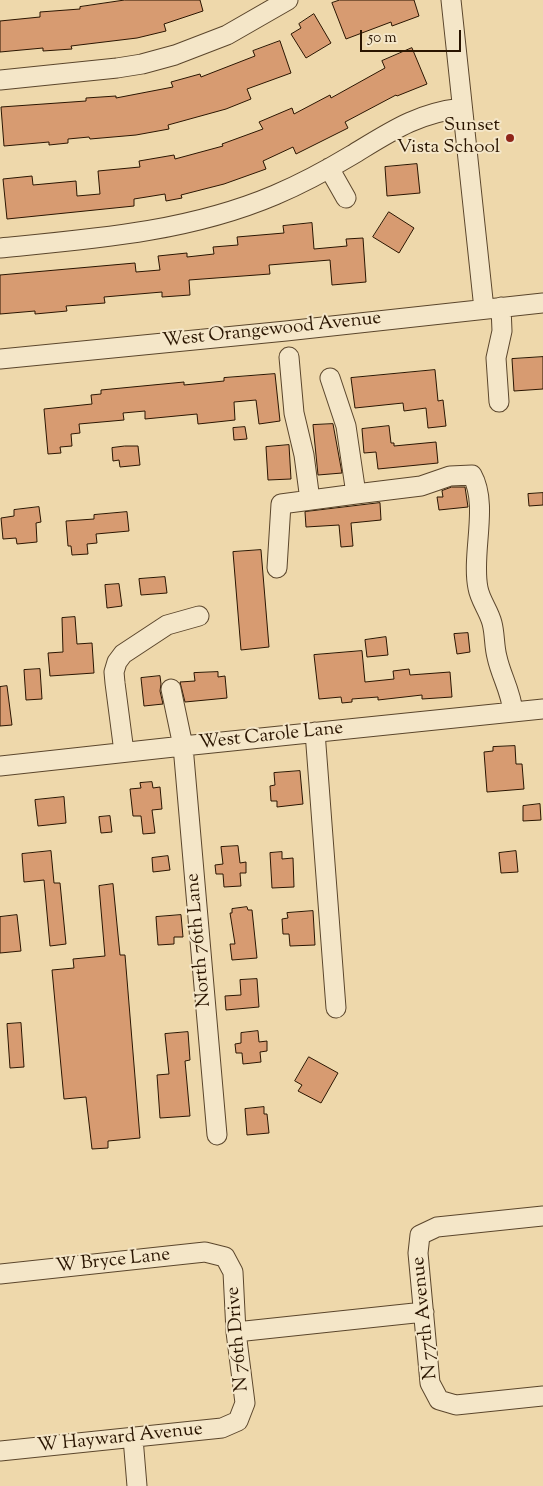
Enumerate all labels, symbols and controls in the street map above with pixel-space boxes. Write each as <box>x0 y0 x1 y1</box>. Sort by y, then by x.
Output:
scale bar <box>363 20 464 52</box>
text: 50 m <box>368 28 397 49</box>
place label: Sunset Vista School <box>397 116 500 160</box>
marker: Sunset Vista School <box>504 132 516 144</box>
street label: West Orangewood Avenue <box>162 308 382 354</box>
street label: West Carole Lane <box>198 718 344 756</box>
street label: North 76th Lane <box>183 872 217 1008</box>
street label: W Bryce Lane <box>55 1245 171 1279</box>
street label: N 77th Avenue <box>408 1255 444 1381</box>
street label: N 76th Drive <box>223 1285 255 1393</box>
street label: W Hayward Avenue <box>36 1419 204 1459</box>

